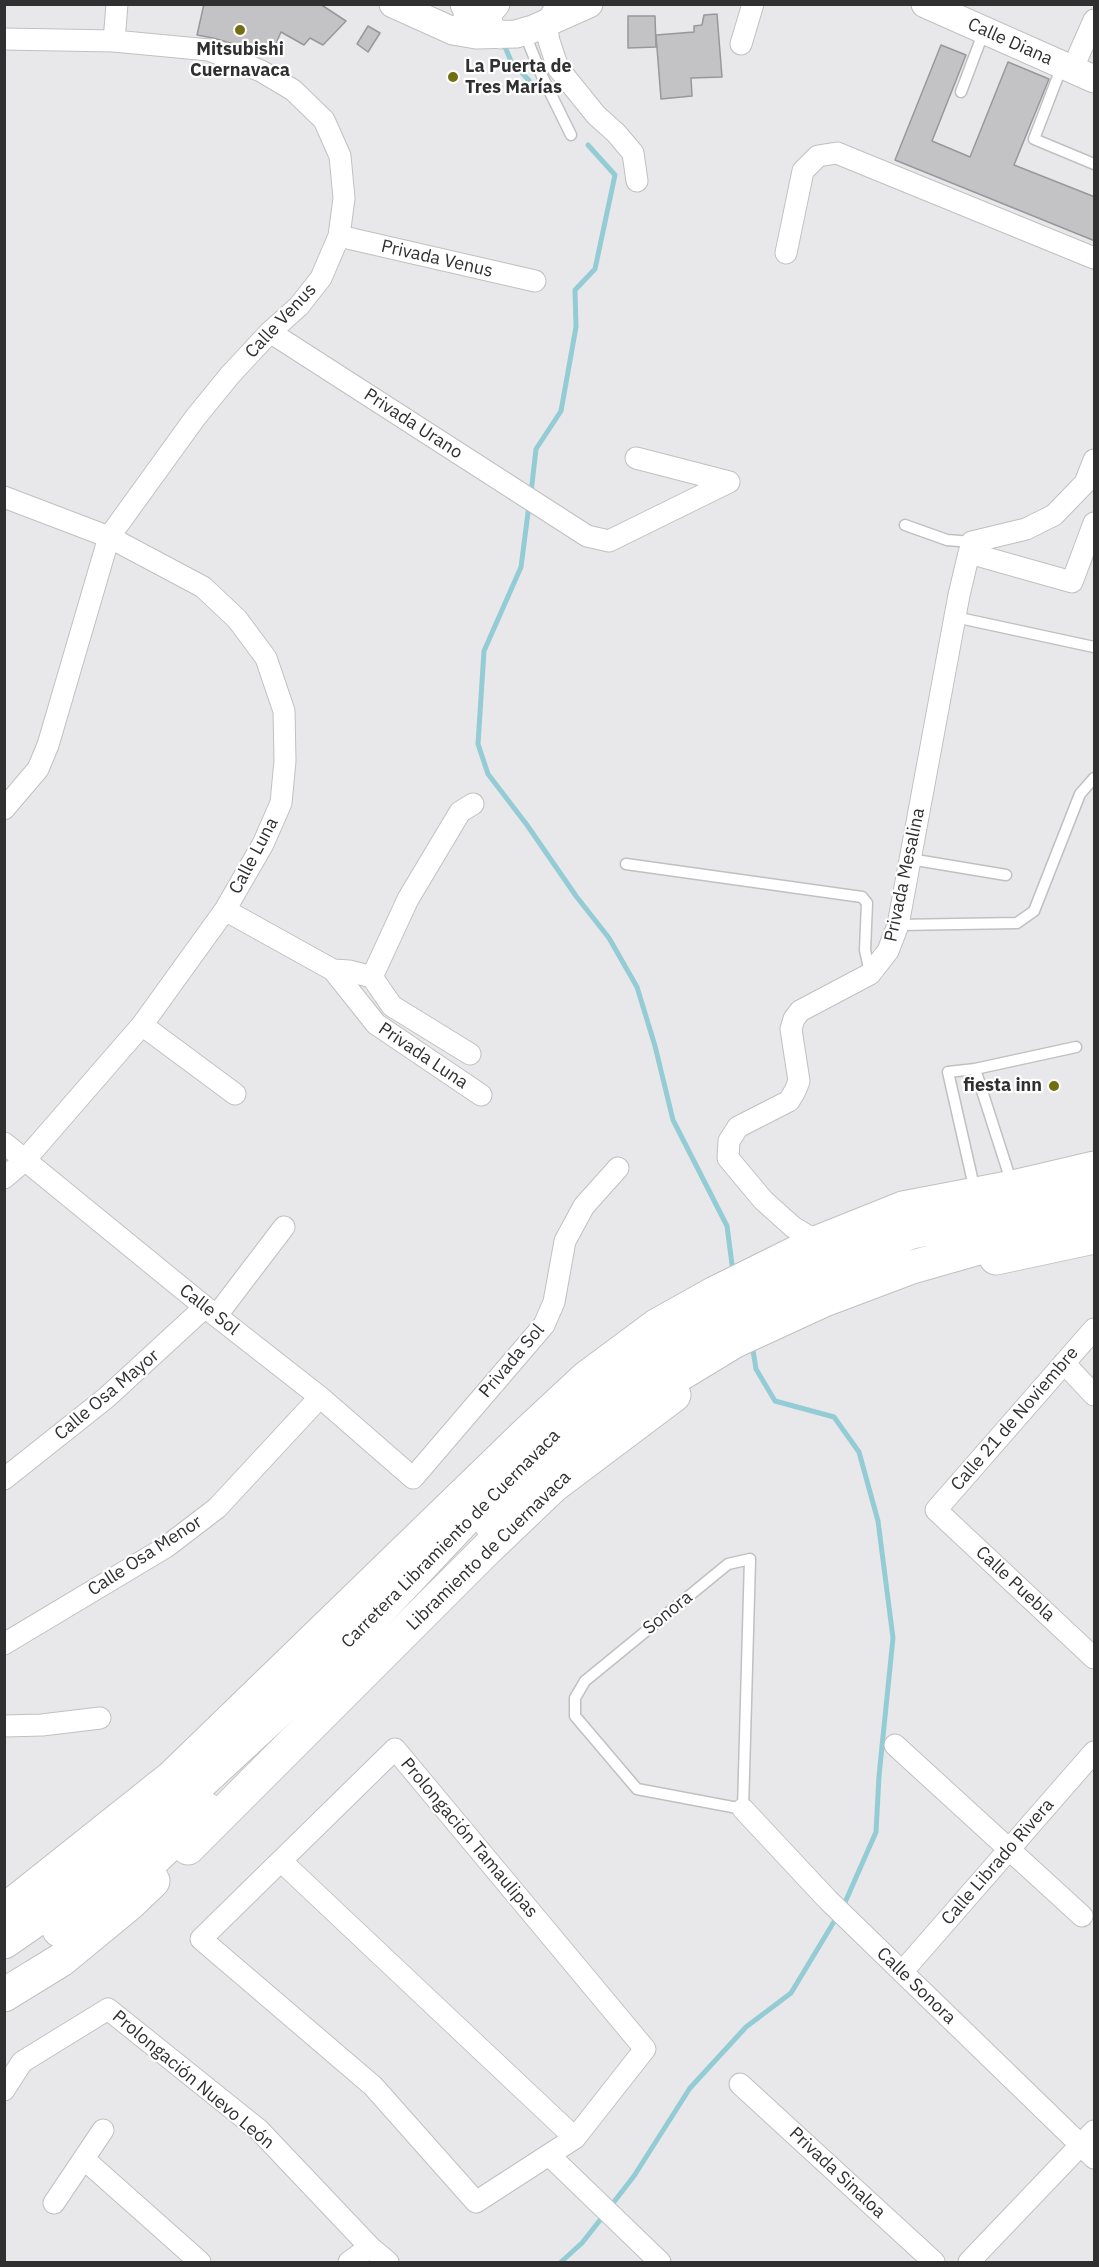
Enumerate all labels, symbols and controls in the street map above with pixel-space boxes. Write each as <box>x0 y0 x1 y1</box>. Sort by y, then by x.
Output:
street label: Calle Diana <box>964 14 1056 70</box>
marker: Mitsubishi Cuernavaca <box>233 23 247 37</box>
place label: Mitsubishi Cuernavaca <box>190 39 290 82</box>
place label: La Puerta de Tres Marías <box>465 56 572 98</box>
marker: La Puerta de Tres Marías <box>446 70 460 84</box>
street label: Privada Venus <box>379 236 495 282</box>
street label: Calle Venus <box>241 279 321 363</box>
street label: Privada Urano <box>360 384 466 464</box>
street label: Privada Mesalina <box>880 806 930 944</box>
street label: Calle Luna <box>225 814 283 898</box>
street label: Privada Luna <box>374 1018 472 1094</box>
place label: fiesta inn <box>963 1075 1042 1097</box>
marker: fiesta inn <box>1047 1079 1061 1093</box>
street label: Calle Sol <box>175 1280 243 1340</box>
street label: Privada Sol <box>475 1320 549 1402</box>
street label: Calle 21 de Noviembre <box>947 1343 1083 1495</box>
street label: Calle Osa Mayor <box>50 1345 164 1445</box>
street label: Carretera Libramiento de Cuernavaca <box>337 1425 565 1653</box>
street label: Libramiento de Cuernavaca <box>402 1467 576 1635</box>
street label: Calle Osa Menor <box>84 1511 206 1601</box>
street label: Calle Puebla <box>971 1542 1059 1626</box>
street label: Sonora <box>639 1587 697 1639</box>
street label: Prolongación Tamaulipas <box>396 1754 542 1922</box>
street label: Calle Librado Rivera <box>937 1794 1059 1930</box>
street label: Calle Sonora <box>872 1943 960 2029</box>
street label: Prolongación Nuevo León <box>108 2006 278 2154</box>
street label: Privada Sinaloa <box>784 2123 890 2223</box>

